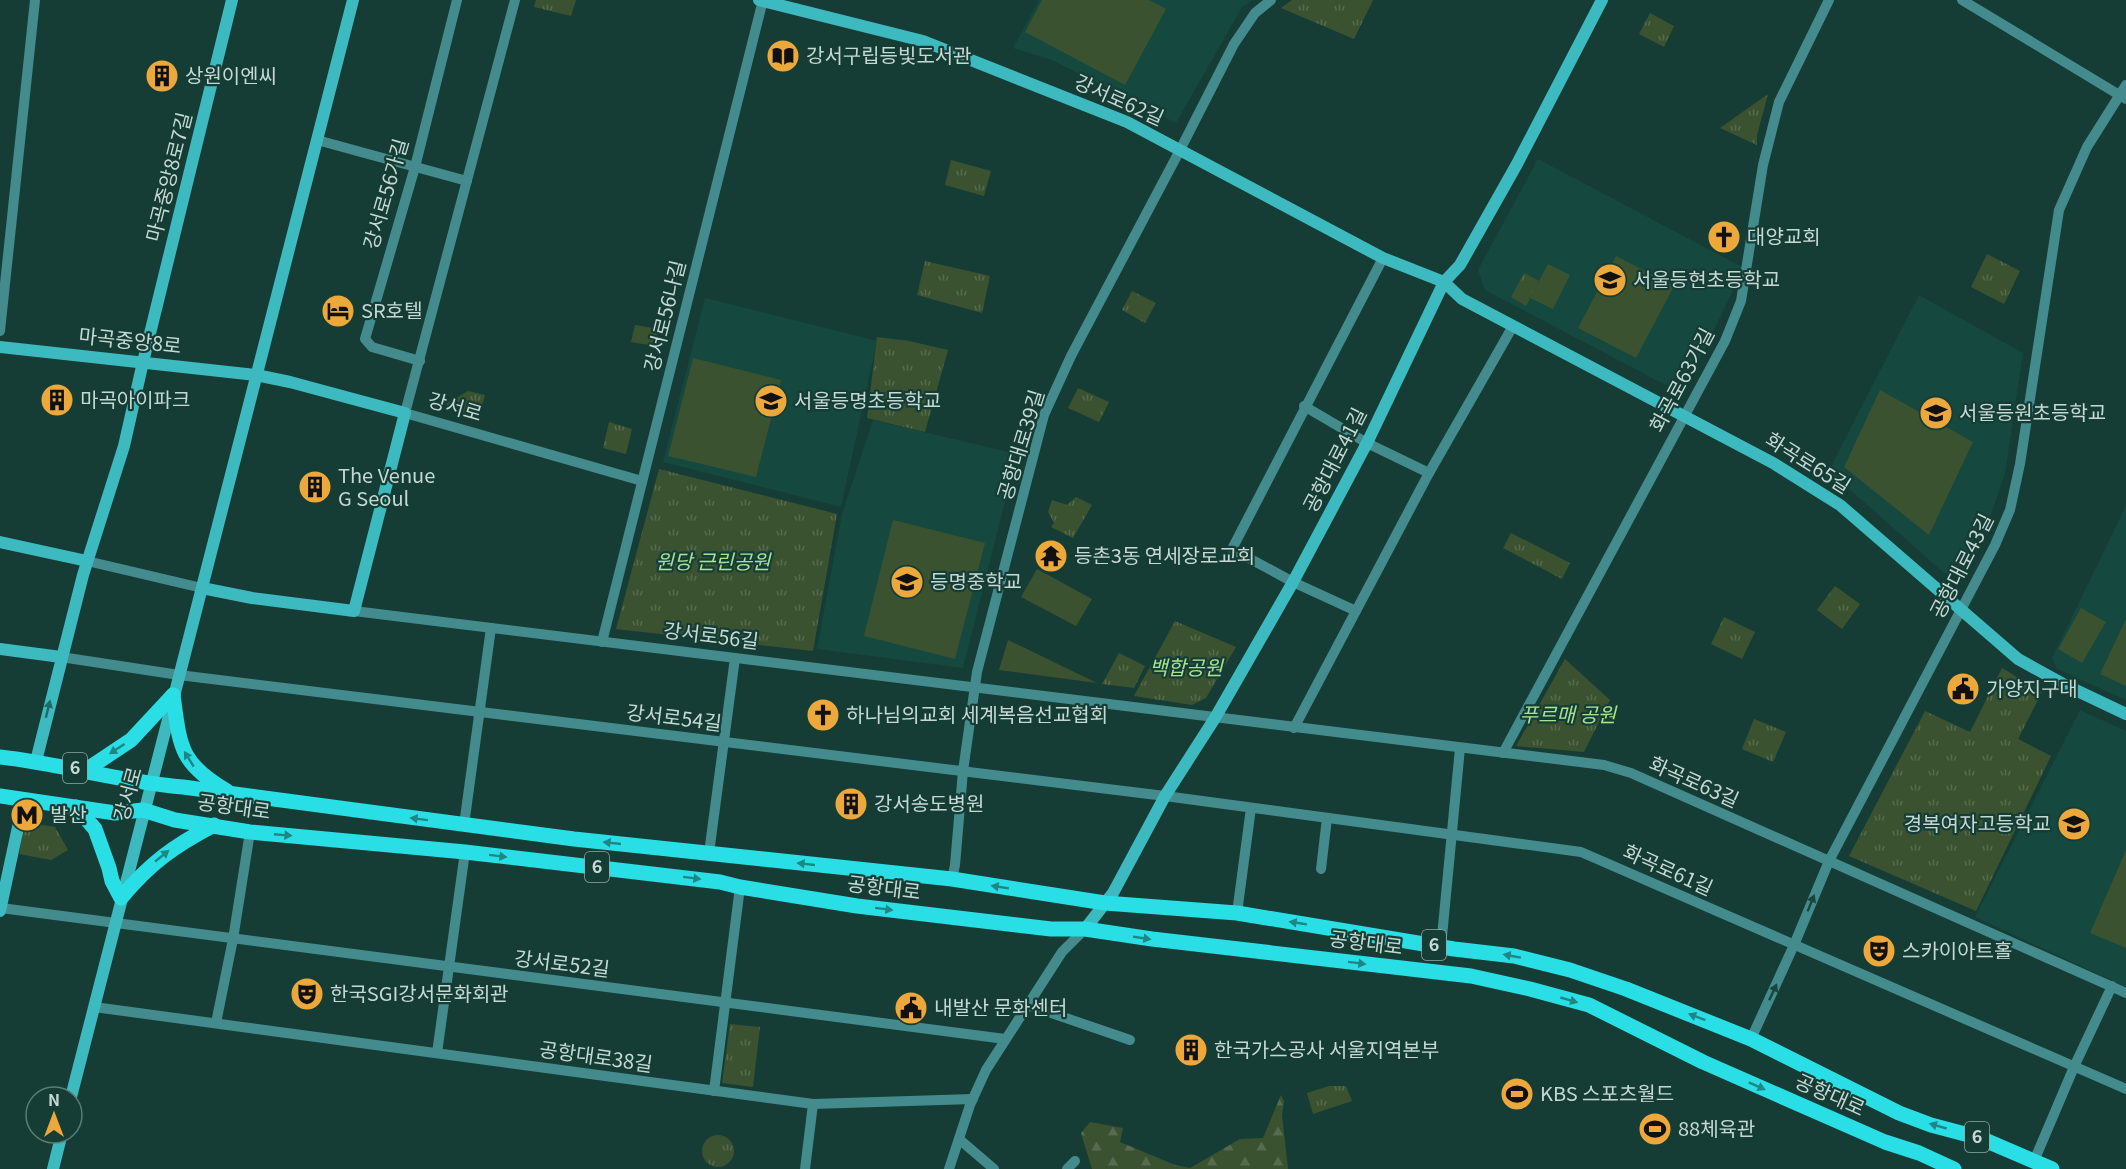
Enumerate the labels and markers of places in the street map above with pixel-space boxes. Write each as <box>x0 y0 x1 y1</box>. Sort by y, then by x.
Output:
library icon: 강서구립등빛도서관 <box>765 38 801 74</box>
place label: 강서구립등빛도서관 <box>806 40 972 69</box>
building icon: 상원이엔씨 <box>144 58 180 94</box>
place label: 상원이엔씨 <box>185 60 277 89</box>
church icon: 대양교회 <box>1706 219 1742 255</box>
place label: 대양교회 <box>1747 221 1821 250</box>
school or university icon: 서울등현초등학교 <box>1592 262 1628 298</box>
place label: 서울등현초등학교 <box>1633 264 1780 293</box>
hotel icon: SR호텔 <box>320 293 356 329</box>
place label: SR호텔 <box>361 295 422 324</box>
building icon: 마곡아이파크 <box>39 382 75 418</box>
school or university icon: 서울등명초등학교 <box>753 383 789 419</box>
place label: 마곡아이파크 <box>80 384 190 413</box>
place label: 서울등명초등학교 <box>794 385 941 414</box>
school or university icon: 서울등원초등학교 <box>1918 395 1954 431</box>
place label: 서울등원초등학교 <box>1959 397 2106 426</box>
place label: The Venue G Seoul <box>338 460 435 512</box>
building icon: The Venue G Seoul <box>297 469 333 505</box>
temple icon: 등촌3동 연세장로교회 <box>1033 538 1069 574</box>
place label: 등촌3동 연세장로교회 <box>1074 540 1255 569</box>
school or university icon: 등명중학교 <box>889 564 925 600</box>
place label: 등명중학교 <box>930 566 1022 595</box>
public building icon: 가양지구대 <box>1945 671 1981 707</box>
place label: 가양지구대 <box>1986 673 2078 702</box>
church icon: 하나님의교회 세계복음선교협회 <box>805 697 841 733</box>
place label: 하나님의교회 세계복음선교협회 <box>846 699 1108 728</box>
building icon: 강서송도병원 <box>833 786 869 822</box>
place label: 강서송도병원 <box>874 788 984 817</box>
metro station icon: 발산 <box>9 797 45 833</box>
place label: 발산 <box>50 799 87 828</box>
school or university icon: 경복여자고등학교 <box>2056 806 2092 842</box>
place label: 경복여자고등학교 <box>1904 808 2051 837</box>
theatre icon: 스카이아트홀 <box>1861 933 1897 969</box>
place label: 스카이아트홀 <box>1902 935 2012 964</box>
theatre icon: 한국SGI강서문화회관 <box>289 976 325 1012</box>
place label: 한국SGI강서문화회관 <box>330 978 509 1007</box>
public building icon: 내발산 문화센터 <box>893 990 929 1026</box>
place label: 내발산 문화센터 <box>934 992 1067 1021</box>
building icon: 한국가스공사 서울지역본부 <box>1173 1032 1209 1068</box>
place label: 한국가스공사 서울지역본부 <box>1214 1034 1439 1063</box>
sports icon: KBS 스포츠월드 <box>1499 1076 1535 1112</box>
place label: KBS 스포츠월드 <box>1540 1078 1674 1107</box>
sports icon: 88체육관 <box>1637 1111 1673 1147</box>
place label: 88체육관 <box>1678 1113 1755 1142</box>

